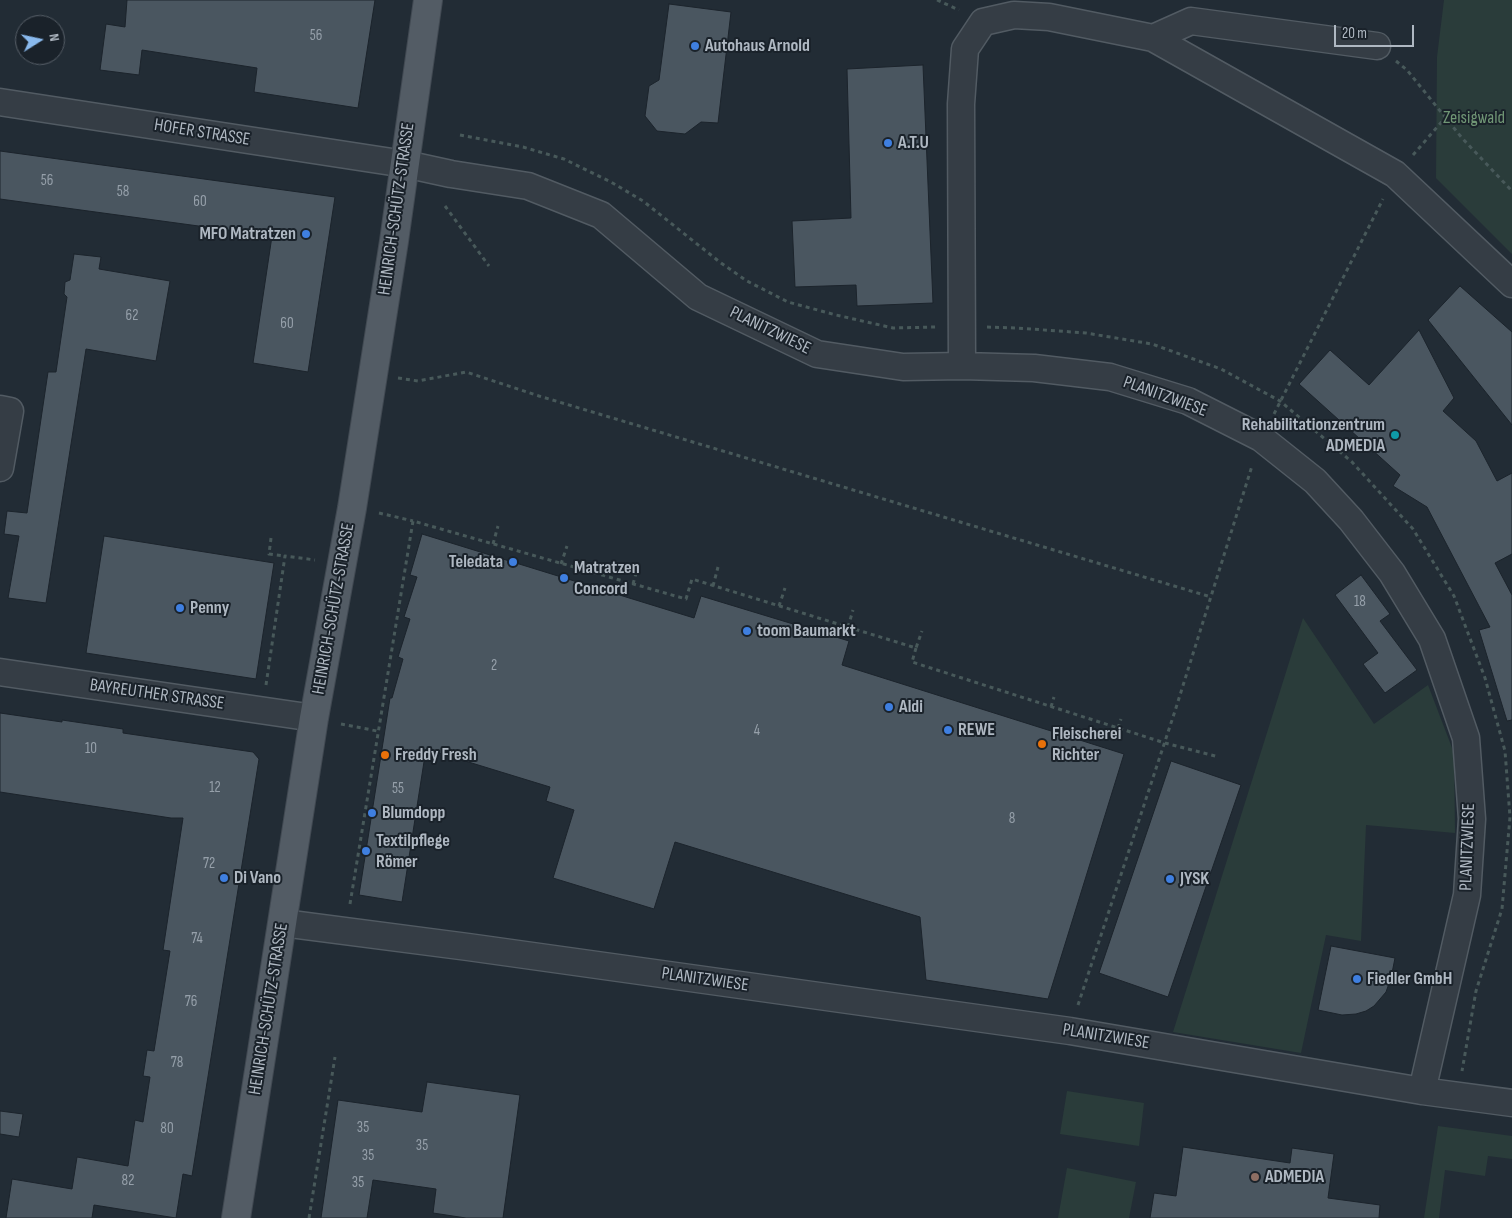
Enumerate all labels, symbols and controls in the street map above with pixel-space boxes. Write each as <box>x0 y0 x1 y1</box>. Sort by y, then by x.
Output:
north arrow <box>15 15 65 65</box>
scale bar <box>1337 15 1417 47</box>
text: 20 m <box>1342 24 1367 43</box>
house number: 56 <box>310 27 322 45</box>
text: N <box>45 32 63 43</box>
place label: Autohaus Arnold <box>705 35 810 57</box>
marker: Autohaus Arnold <box>689 40 701 52</box>
park label: Zeisigwald <box>1443 107 1505 129</box>
street label: HOFER STRASSE <box>152 115 252 151</box>
street label: HEINRICH-SCHÜTZ-STRASSE <box>374 121 420 297</box>
place label: A.T.U <box>898 132 929 154</box>
marker: A.T.U <box>882 137 894 149</box>
house number: 56 <box>41 172 53 190</box>
house number: 58 <box>117 183 129 201</box>
house number: 60 <box>193 193 207 211</box>
place label: MFO Matratzen <box>199 223 296 245</box>
marker: MFO Matratzen <box>300 228 312 240</box>
street label: PLANITZWIESE <box>726 302 814 360</box>
house number: 62 <box>126 307 138 325</box>
house number: 60 <box>280 315 294 333</box>
street label: PLANITZWIESE <box>1120 372 1210 422</box>
place label: Rehabilitationzentrum ADMEDIA <box>1242 414 1385 456</box>
marker: Rehabilitationzentrum ADMEDIA <box>1389 429 1401 441</box>
street label: HEINRICH-SCHÜTZ-STRASSE <box>308 522 360 696</box>
place label: Teledata <box>449 551 503 573</box>
marker: Teledata <box>507 556 519 568</box>
place label: Matratzen Concord <box>574 557 640 600</box>
marker: Matratzen Concord <box>558 572 570 584</box>
house number: 18 <box>1354 593 1366 611</box>
place label: Penny <box>190 597 229 619</box>
marker: Penny <box>174 602 186 614</box>
place label: toom Baumarkt <box>757 620 856 642</box>
marker: toom Baumarkt <box>741 625 753 637</box>
house number: 2 <box>491 657 497 675</box>
street label: BAYREUTHER STRASSE <box>88 675 226 715</box>
place label: Aldi <box>899 696 923 718</box>
marker: Aldi <box>883 701 895 713</box>
place label: REWE <box>958 719 995 741</box>
house number: 4 <box>754 722 760 740</box>
place label: Fleischerei Richter <box>1052 723 1121 766</box>
marker: REWE <box>942 724 954 736</box>
marker: Fleischerei Richter <box>1036 738 1048 750</box>
house number: 10 <box>85 740 97 758</box>
place label: Freddy Fresh <box>395 744 477 766</box>
marker: Freddy Fresh <box>379 749 391 761</box>
house number: 12 <box>209 779 221 797</box>
house number: 55 <box>392 780 404 798</box>
place label: Blumdopp <box>382 802 445 824</box>
street label: PLANITZWIESE <box>1456 803 1480 891</box>
marker: Blumdopp <box>366 807 378 819</box>
house number: 8 <box>1009 810 1015 828</box>
place label: Textilpflege Römer <box>376 830 450 872</box>
marker: Textilpflege Römer <box>360 845 372 857</box>
house number: 72 <box>203 855 215 873</box>
place label: Di Vano <box>234 867 281 889</box>
place label: JYSK <box>1180 868 1209 890</box>
marker: Di Vano <box>218 872 230 884</box>
marker: JYSK <box>1164 873 1176 885</box>
street label: HEINRICH-SCHÜTZ-STRASSE <box>245 921 293 1097</box>
house number: 74 <box>191 930 203 948</box>
street label: PLANITZWIESE <box>660 963 750 997</box>
place label: Fiedler GmbH <box>1367 968 1452 990</box>
marker: Fiedler GmbH <box>1351 973 1363 985</box>
house number: 76 <box>185 993 197 1011</box>
street label: PLANITZWIESE <box>1061 1019 1151 1055</box>
house number: 78 <box>171 1054 183 1072</box>
house number: 35 <box>357 1119 369 1137</box>
house number: 80 <box>160 1120 174 1138</box>
house number: 35 <box>416 1137 428 1155</box>
house number: 35 <box>362 1147 374 1165</box>
place label: ADMEDIA <box>1265 1166 1324 1188</box>
marker: ADMEDIA <box>1249 1171 1261 1183</box>
house number: 82 <box>122 1172 134 1190</box>
house number: 35 <box>352 1174 364 1192</box>

